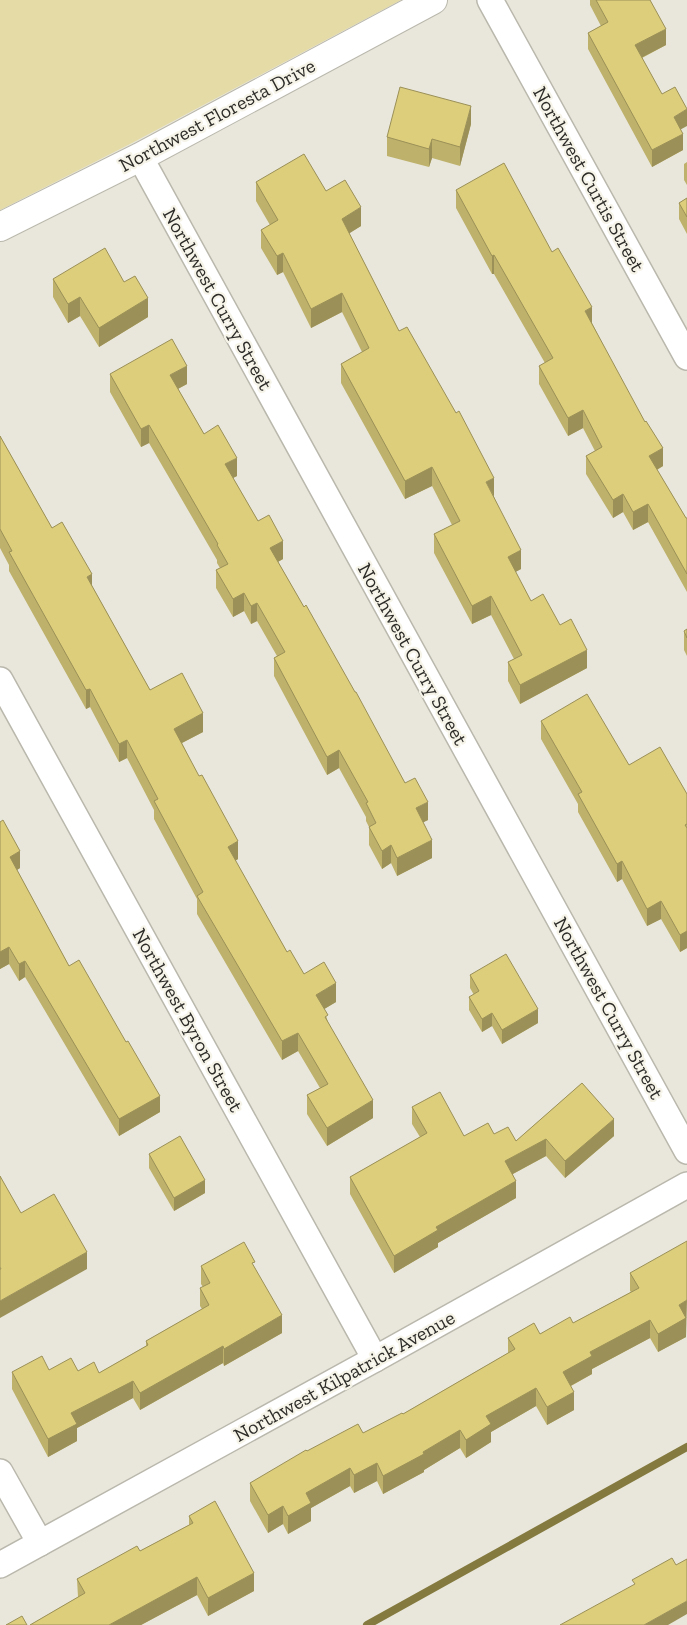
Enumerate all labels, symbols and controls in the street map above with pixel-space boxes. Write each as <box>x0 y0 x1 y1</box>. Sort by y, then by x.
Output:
street label: Northwest Floresta Drive <box>115 53 319 177</box>
street label: Northwest Curtis Street <box>528 82 650 276</box>
street label: Northwest Curry Street <box>158 204 278 395</box>
street label: Northwest Curry Street <box>353 559 473 750</box>
street label: Northwest Curry Street <box>549 913 669 1104</box>
street label: Northwest Byron Street <box>128 924 249 1116</box>
street label: Northwest Kilpatrick Avenue <box>229 1305 459 1447</box>

